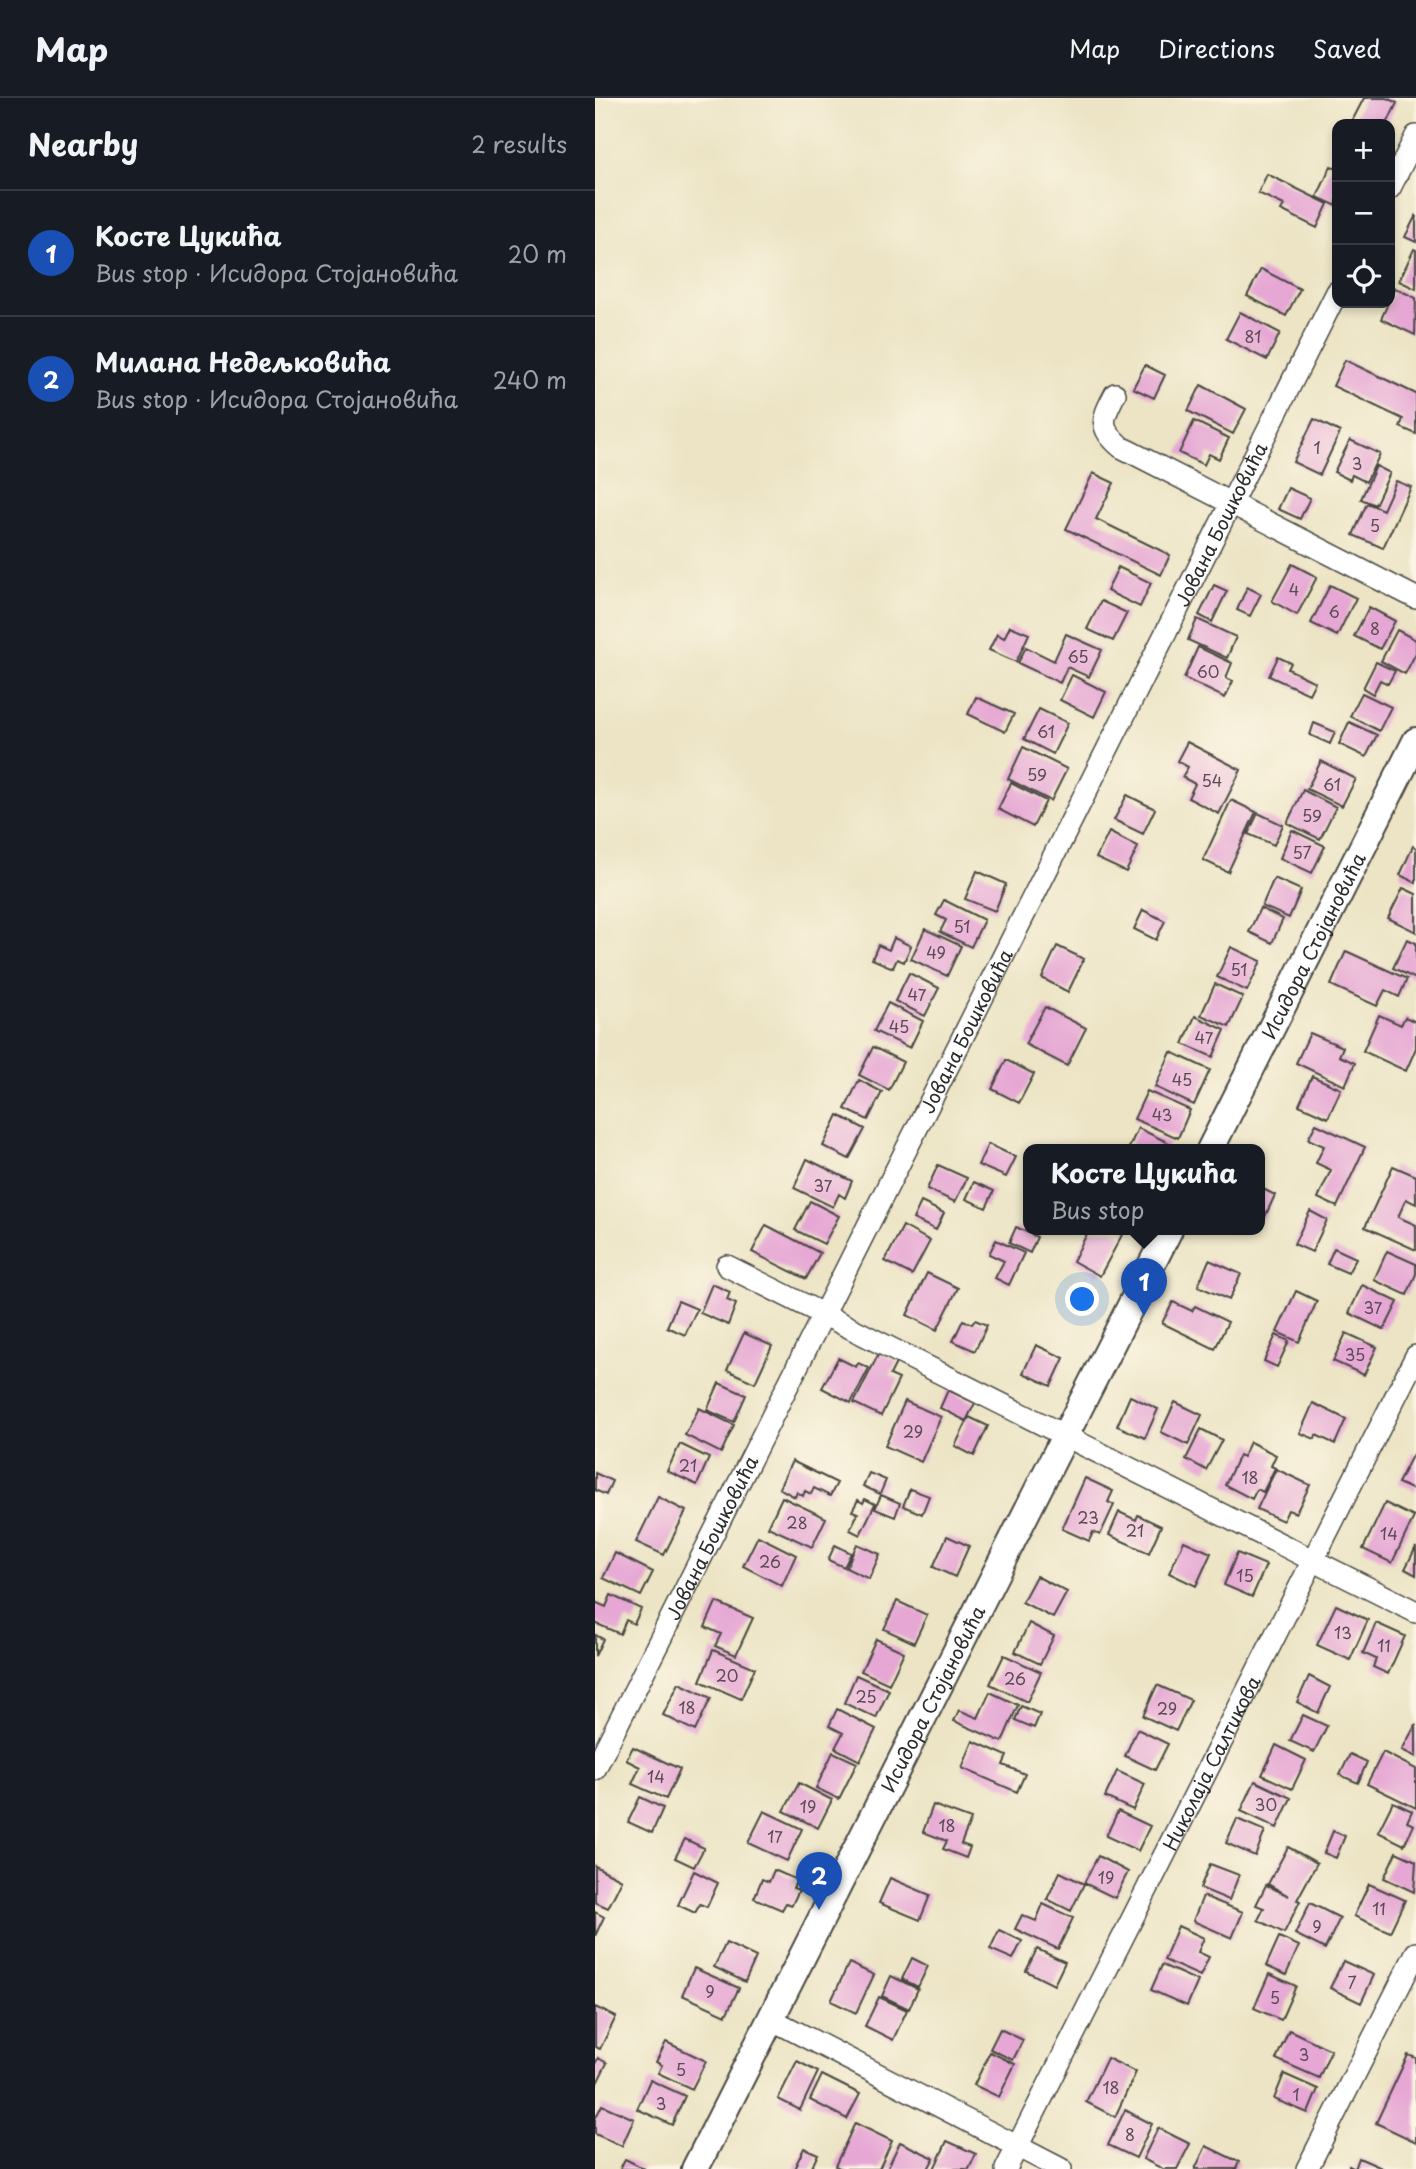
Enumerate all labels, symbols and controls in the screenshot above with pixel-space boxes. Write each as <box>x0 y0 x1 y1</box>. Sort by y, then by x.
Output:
text: Map <box>35 23 108 73</box>
text: Map <box>1069 30 1120 66</box>
text: Directions <box>1158 30 1275 66</box>
text: Saved <box>1313 30 1381 66</box>
map controls <box>1332 119 1395 308</box>
button: + <box>1332 119 1395 182</box>
text: Nearby <box>28 121 138 166</box>
text: 2 results <box>471 126 567 161</box>
button: − <box>1332 182 1395 245</box>
text: Косте Цукића <box>95 216 282 255</box>
text: 1 <box>46 236 57 271</box>
text: 20 m <box>508 236 567 271</box>
button: locate <box>1332 245 1395 308</box>
text: Bus stop · Исидора Стојановића <box>95 255 458 290</box>
house number: 81 <box>1244 324 1262 348</box>
text: Милана Недељковића <box>95 342 391 381</box>
text: 2 <box>43 362 59 397</box>
text: 240 m <box>493 362 567 397</box>
text: Bus stop · Исидора Стојановића <box>95 381 458 416</box>
house number: 1 <box>1313 435 1321 459</box>
street label: Јована Бошковића <box>1167 437 1273 611</box>
house number: 3 <box>1352 451 1362 475</box>
house number: 5 <box>1370 513 1380 537</box>
house number: 4 <box>1289 577 1299 601</box>
house number: 6 <box>1328 599 1340 623</box>
house number: 8 <box>1370 616 1380 640</box>
house number: 65 <box>1067 644 1089 668</box>
house number: 60 <box>1197 659 1219 683</box>
house number: 61 <box>1037 719 1055 743</box>
house number: 59 <box>1027 762 1047 786</box>
house number: 54 <box>1202 768 1222 792</box>
house number: 61 <box>1323 772 1341 796</box>
house number: 59 <box>1302 803 1322 827</box>
house number: 57 <box>1292 840 1312 864</box>
street label: Исидора Стојановића <box>1254 847 1372 1044</box>
house number: 51 <box>953 914 971 938</box>
house number: 49 <box>926 940 946 964</box>
street label: Јована Бошковића <box>913 944 1019 1118</box>
house number: 51 <box>1230 957 1248 981</box>
house number: 47 <box>908 982 927 1006</box>
house number: 45 <box>889 1014 909 1038</box>
house number: 47 <box>1195 1025 1214 1049</box>
house number: 45 <box>1172 1067 1192 1091</box>
house number: 43 <box>1152 1102 1172 1126</box>
popup <box>1023 1144 1265 1235</box>
text: Косте Цукића <box>1051 1153 1237 1192</box>
house number: 37 <box>814 1173 833 1197</box>
text: Bus stop <box>1051 1192 1144 1227</box>
pin: 1 <box>1121 1258 1167 1316</box>
your location <box>1065 1282 1099 1316</box>
house number: 37 <box>1364 1295 1383 1319</box>
house number: 35 <box>1345 1342 1365 1366</box>
house number: 29 <box>903 1419 923 1443</box>
street label: Јована Бошковића <box>658 1451 764 1625</box>
house number: 21 <box>679 1453 697 1477</box>
house number: 18 <box>1241 1465 1259 1489</box>
house number: 23 <box>1077 1505 1099 1529</box>
house number: 28 <box>786 1510 808 1534</box>
house number: 21 <box>1126 1518 1144 1542</box>
house number: 14 <box>1380 1521 1398 1545</box>
house number: 26 <box>759 1549 781 1573</box>
house number: 15 <box>1236 1563 1254 1587</box>
street label: Исидора Стојановића <box>874 1600 991 1797</box>
house number: 13 <box>1334 1620 1352 1644</box>
house number: 11 <box>1377 1633 1391 1657</box>
house number: 20 <box>716 1663 738 1687</box>
house number: 26 <box>1004 1666 1026 1690</box>
street label: Николаја Салтикова <box>1155 1670 1267 1855</box>
house number: 25 <box>855 1684 877 1708</box>
house number: 18 <box>678 1695 696 1719</box>
house number: 29 <box>1157 1696 1177 1720</box>
house number: 14 <box>647 1764 665 1788</box>
house number: 30 <box>1255 1792 1277 1816</box>
house number: 19 <box>800 1794 816 1818</box>
house number: 18 <box>938 1813 956 1837</box>
house number: 17 <box>767 1824 783 1848</box>
pin: 2 <box>796 1852 842 1910</box>
house number: 19 <box>1098 1865 1114 1889</box>
house number: 11 <box>1372 1896 1386 1920</box>
house number: 9 <box>1312 1914 1322 1938</box>
house number: 7 <box>1347 1970 1357 1994</box>
house number: 9 <box>705 1979 715 2003</box>
house number: 5 <box>1270 1985 1280 2009</box>
house number: 3 <box>1299 2042 1309 2066</box>
house number: 5 <box>676 2057 686 2081</box>
house number: 18 <box>1102 2075 1120 2099</box>
house number: 1 <box>1292 2082 1300 2106</box>
house number: 3 <box>656 2091 666 2115</box>
house number: 8 <box>1125 2122 1135 2146</box>

